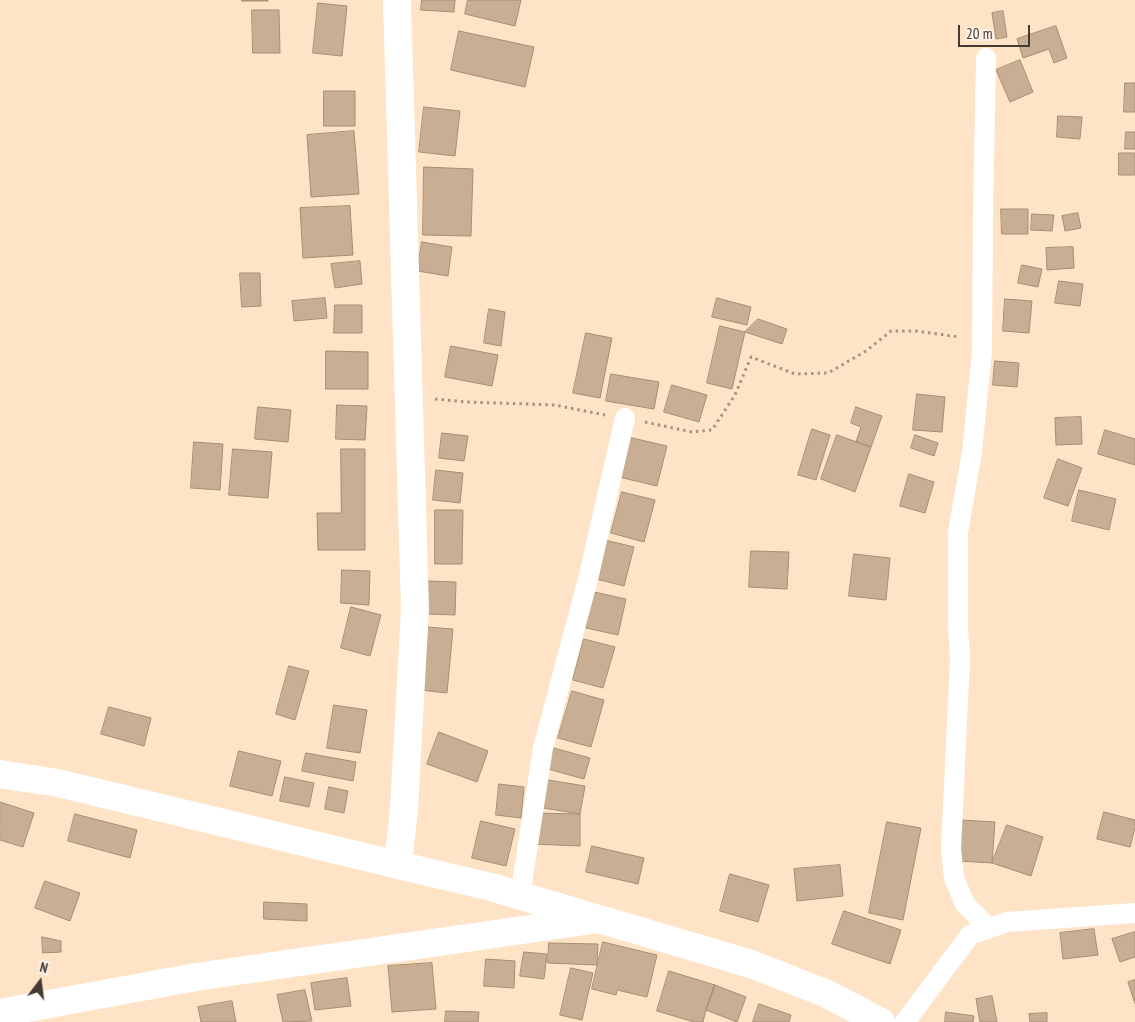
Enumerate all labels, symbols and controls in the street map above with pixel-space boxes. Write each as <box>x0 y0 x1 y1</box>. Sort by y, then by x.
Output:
scale bar <box>960 15 1032 47</box>
text: 20 m <box>966 24 992 43</box>
north arrow <box>15 957 65 1007</box>
text: N <box>38 958 50 977</box>

